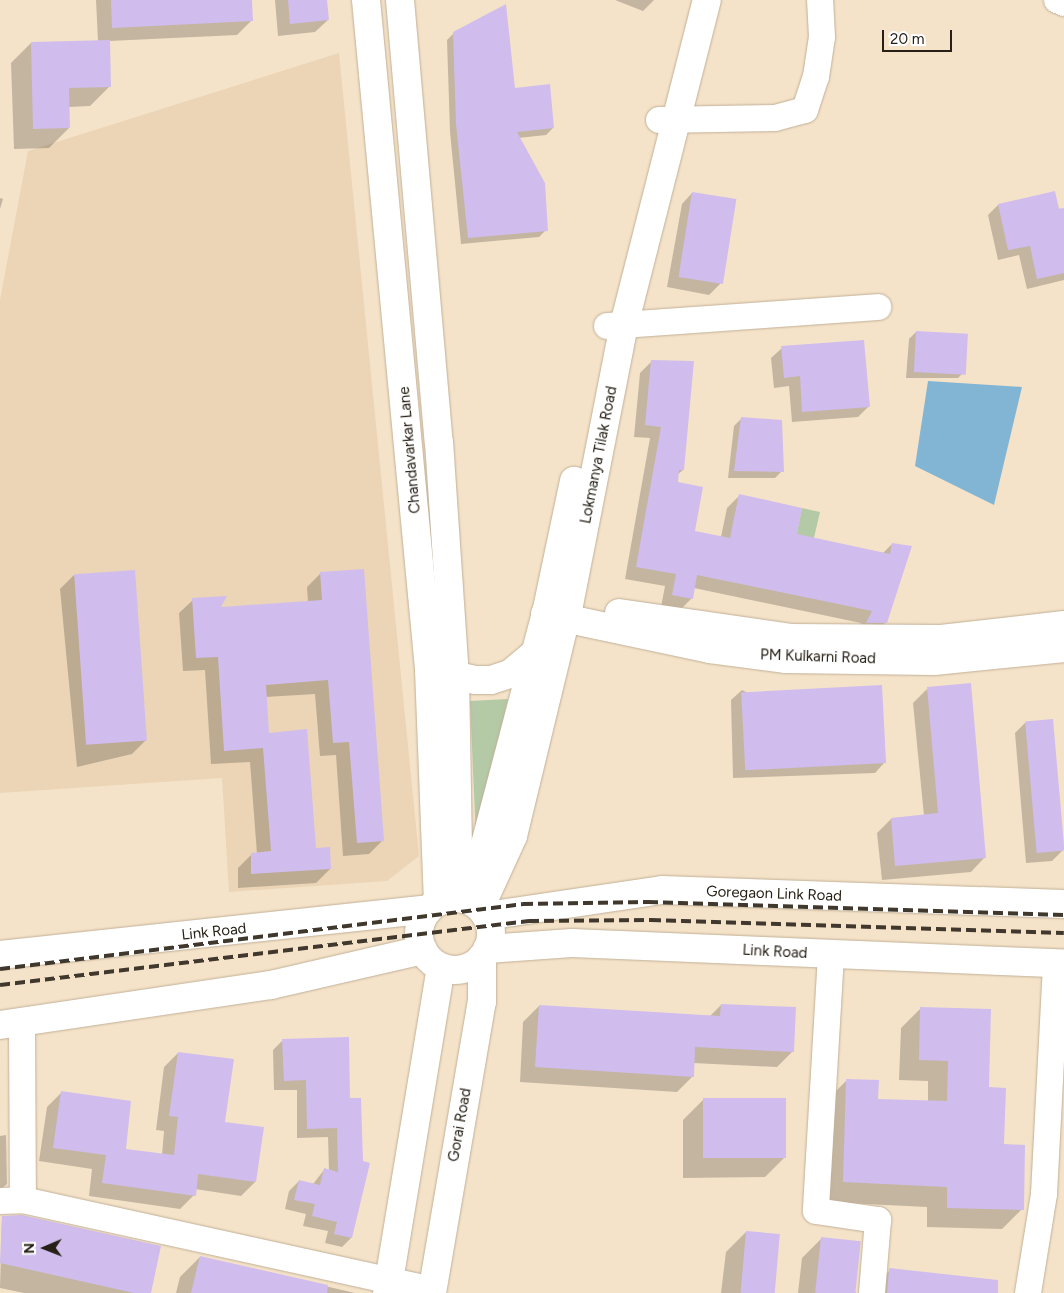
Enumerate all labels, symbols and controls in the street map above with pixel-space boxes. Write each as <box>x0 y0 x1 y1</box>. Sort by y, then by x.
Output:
scale bar <box>884 20 954 52</box>
text: 20 m <box>890 30 924 48</box>
street label: Lokmanya Tilak Road <box>577 385 621 525</box>
street label: Chandavarkar Lane <box>395 386 425 514</box>
street label: PM Kulkarni Road <box>760 646 876 668</box>
street label: Goregaon Link Road <box>706 883 842 905</box>
street label: Link Road <box>181 920 247 944</box>
street label: Link Road <box>742 941 808 963</box>
street label: Gorai Road <box>445 1087 475 1163</box>
north arrow <box>20 1223 70 1273</box>
text: N <box>21 1243 38 1254</box>

